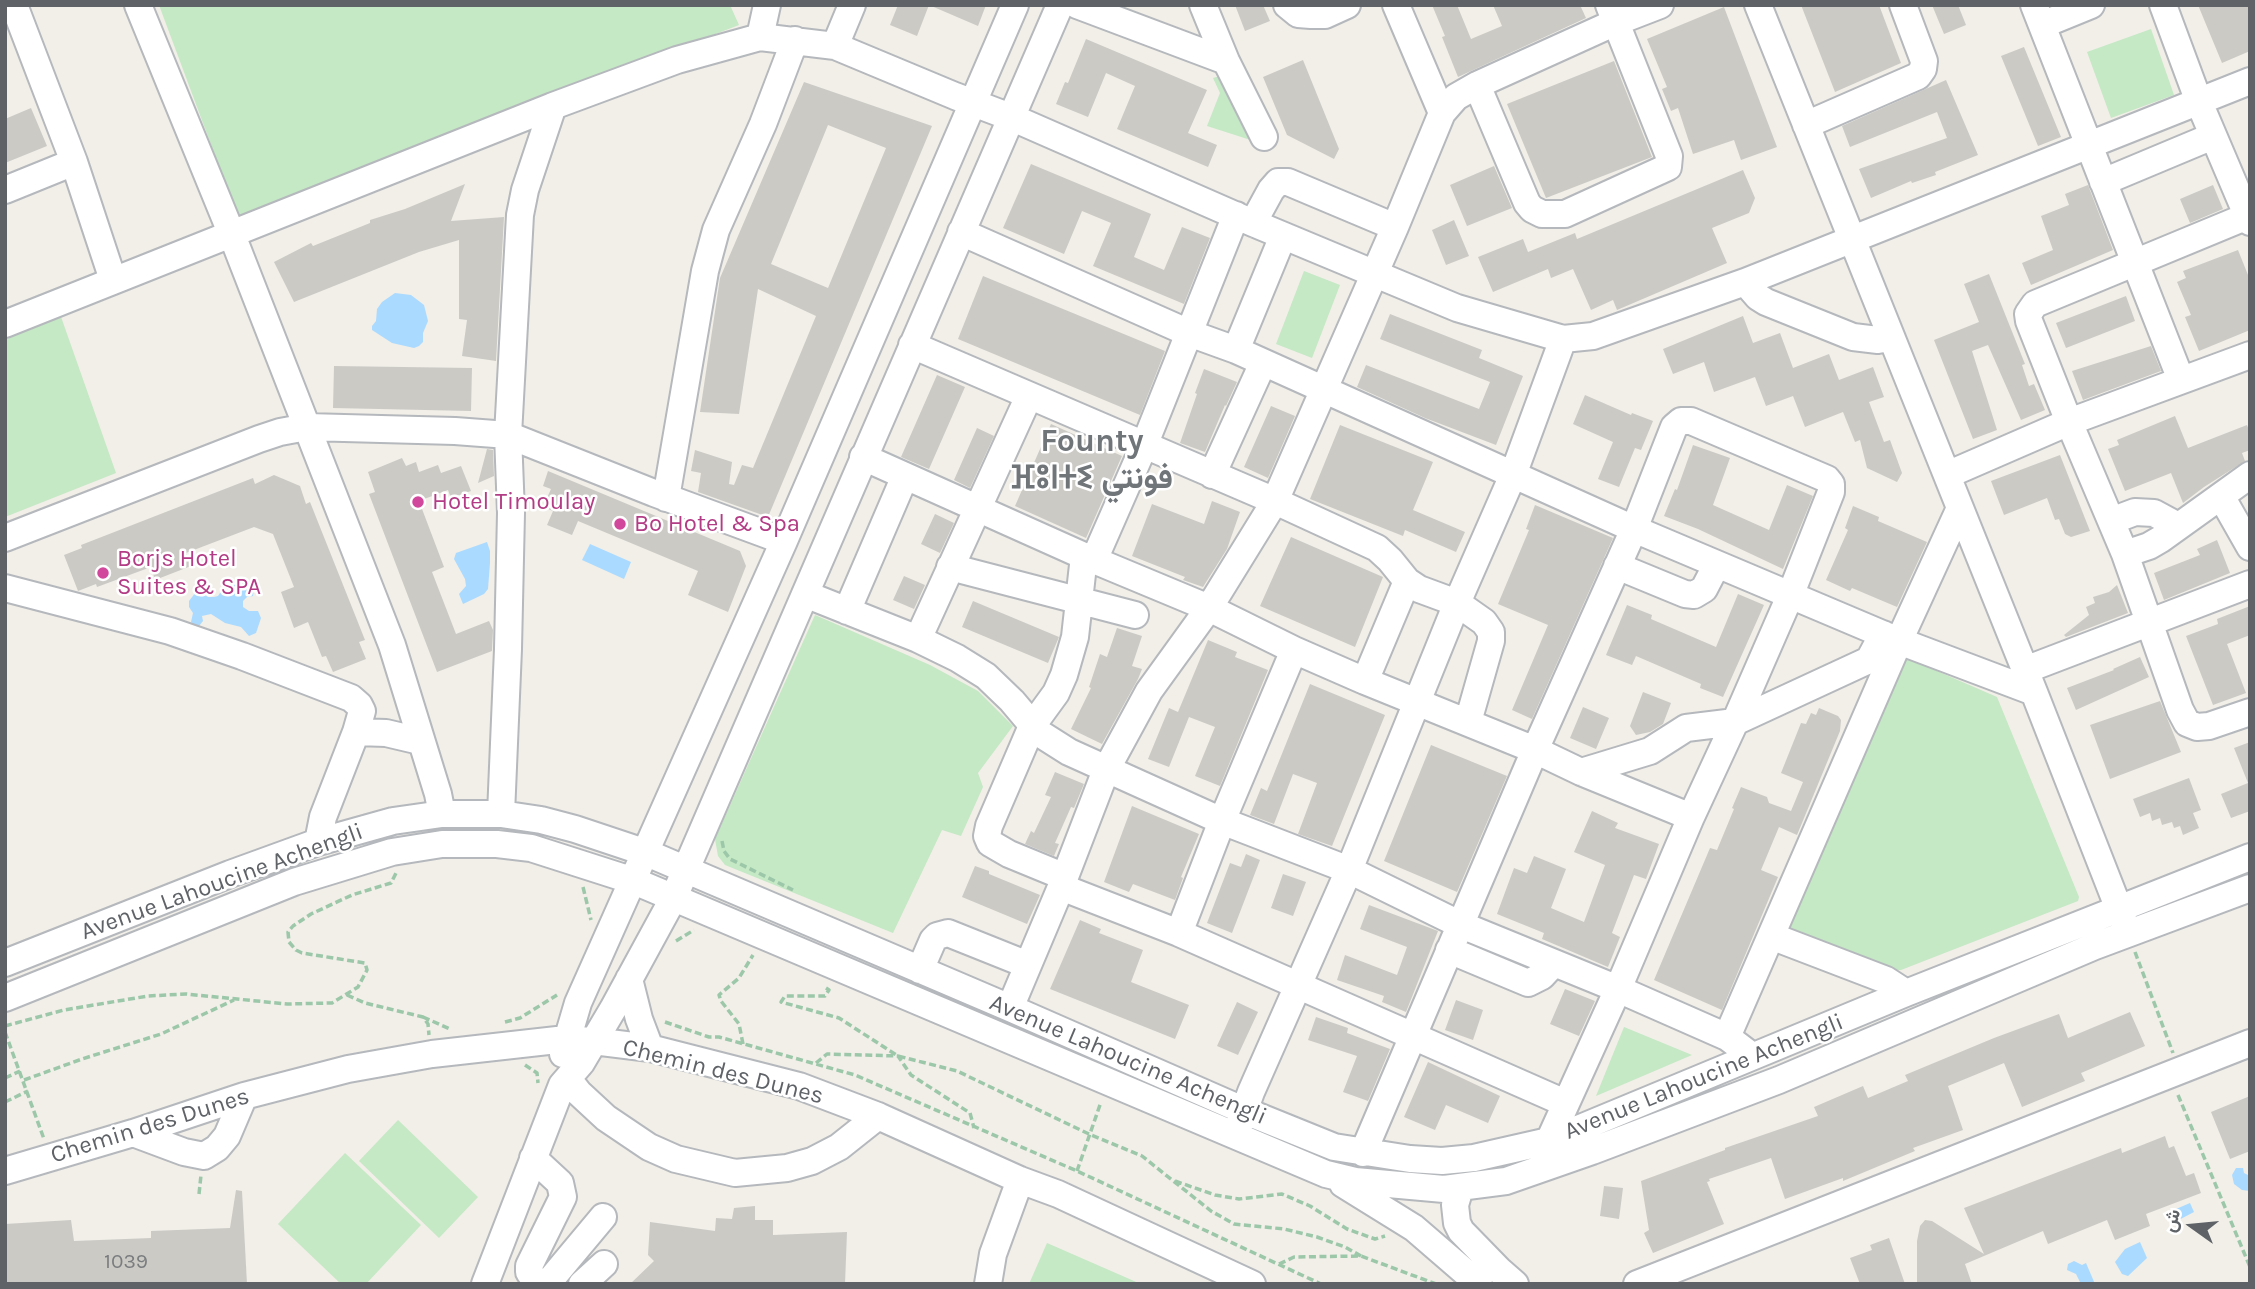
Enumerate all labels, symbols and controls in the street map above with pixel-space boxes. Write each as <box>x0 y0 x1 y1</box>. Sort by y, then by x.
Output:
district label: Founty ⴼⵓⵏⵜⵉ فونتي <box>1011 423 1173 498</box>
place label: Hotel Timoulay <box>432 488 595 516</box>
marker: Hotel Timoulay <box>410 494 426 510</box>
place label: Bo Hotel & Spa <box>634 510 800 538</box>
marker: Bo Hotel & Spa <box>612 516 628 532</box>
place label: Borjs Hotel Suites & SPA <box>117 545 261 601</box>
marker: Borjs Hotel Suites & SPA <box>95 565 111 581</box>
street label: Avenue Lahoucine Achengli <box>77 817 367 947</box>
street label: Avenue Lahoucine Achengli <box>985 988 1271 1132</box>
street label: Avenue Lahoucine Achengli <box>1560 1008 1848 1146</box>
street label: Chemin des Dunes <box>620 1033 826 1111</box>
street label: Chemin des Dunes <box>47 1082 253 1170</box>
north arrow <box>2157 1191 2227 1261</box>
text: ش <box>2158 1207 2185 1234</box>
house number: 1039 <box>104 1249 148 1275</box>

